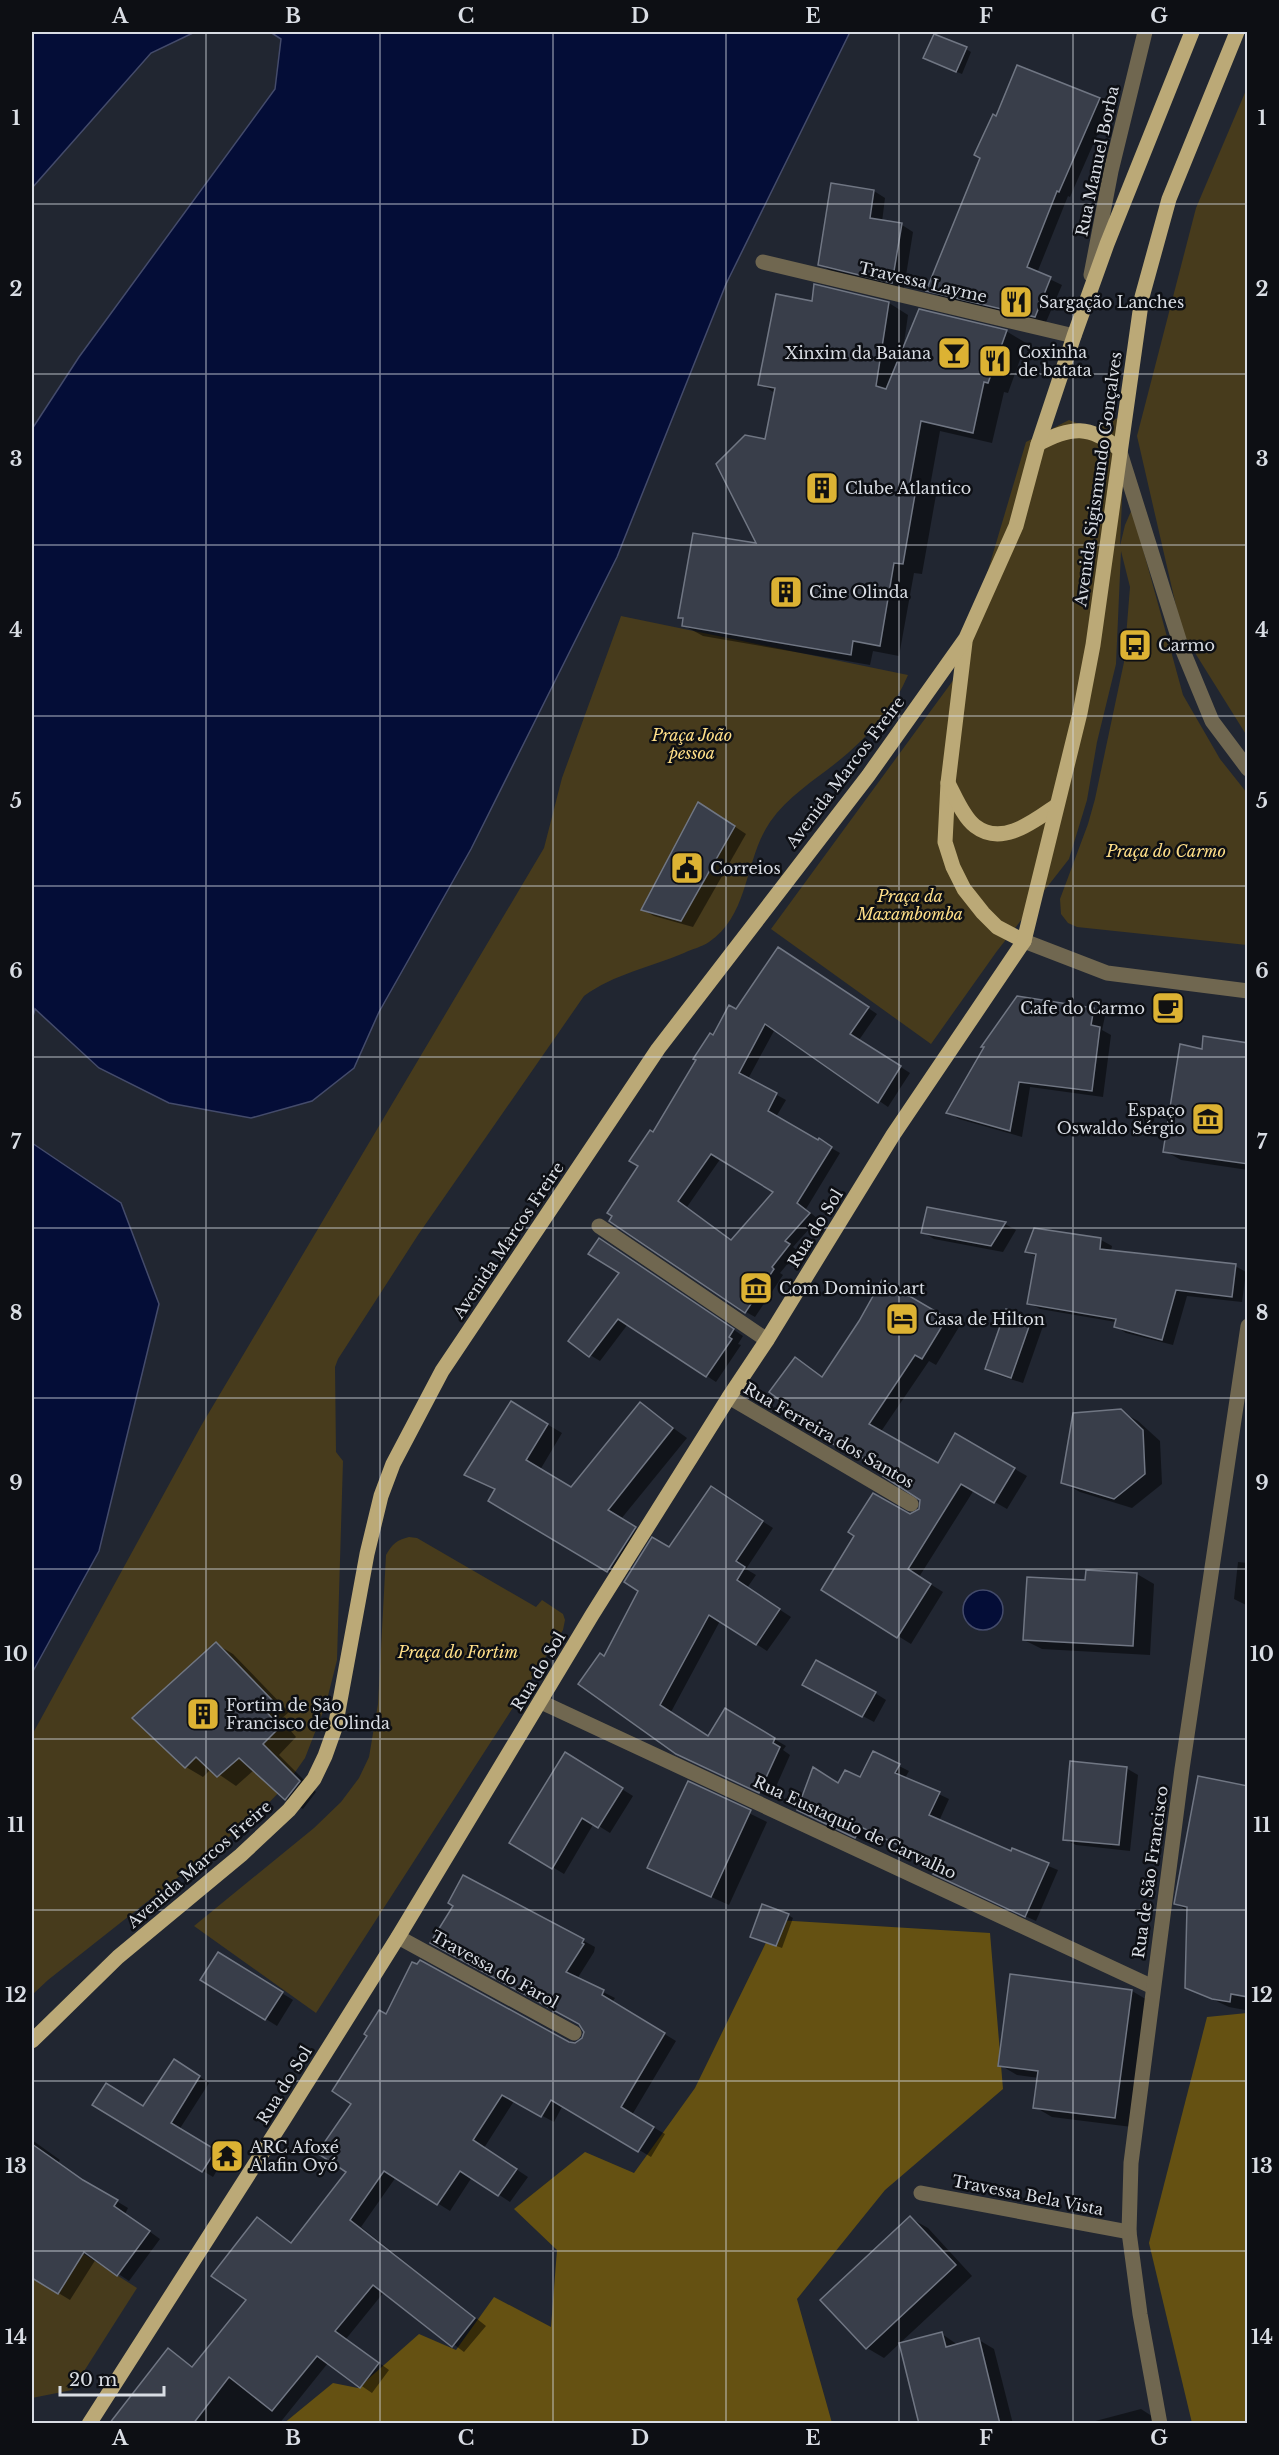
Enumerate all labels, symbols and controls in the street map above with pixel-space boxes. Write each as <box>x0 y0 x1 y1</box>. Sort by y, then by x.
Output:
text: A <box>111 4 129 28</box>
text: B <box>285 4 301 28</box>
text: C <box>458 4 474 28</box>
text: D <box>631 4 649 28</box>
text: E <box>805 4 821 28</box>
text: F <box>979 4 993 28</box>
text: G <box>1150 4 1168 28</box>
street label: Rua Manuel Borba <box>1071 84 1123 238</box>
text: 1 <box>12 106 21 130</box>
text: 1 <box>1258 106 1267 130</box>
street label: Travessa Layme <box>857 258 989 306</box>
text: 2 <box>9 277 23 301</box>
text: 2 <box>1255 277 1269 301</box>
restaurant icon: Sargação Lanches <box>998 284 1034 320</box>
place label: Sargação Lanches <box>1039 292 1184 312</box>
bar icon: Xinxim da Baiana <box>936 335 972 371</box>
place label: Coxinha de batata <box>1018 342 1092 380</box>
place label: Xinxim da Baiana <box>785 343 931 363</box>
restaurant icon: Coxinha de batata <box>977 343 1013 379</box>
street label: Avenida Sigismundo Gonçalves <box>1070 350 1126 609</box>
text: 3 <box>10 447 22 471</box>
text: 3 <box>1256 447 1268 471</box>
building icon: Clube Atlantico <box>804 470 840 506</box>
place label: Clube Atlantico <box>845 478 971 498</box>
building icon: Cine Olinda <box>768 574 804 610</box>
place label: Cine Olinda <box>809 582 908 602</box>
text: 4 <box>9 618 23 642</box>
text: 4 <box>1255 618 1269 642</box>
bus stop icon: Carmo <box>1117 627 1153 663</box>
place label: Carmo <box>1158 635 1215 655</box>
street label: Avenida Marcos Freire <box>781 692 909 852</box>
park label: Praça João pessoa <box>651 725 732 763</box>
text: 5 <box>10 789 22 813</box>
text: 5 <box>1256 789 1268 813</box>
park label: Praça do Carmo <box>1105 841 1226 861</box>
public building icon: Correios <box>669 850 705 886</box>
place label: Correios <box>710 858 781 878</box>
park label: Praça da Maxambomba <box>856 886 963 924</box>
text: 6 <box>9 959 23 983</box>
text: 6 <box>1255 959 1269 983</box>
cafe icon: Cafe do Carmo <box>1150 990 1186 1026</box>
place label: Cafe do Carmo <box>1020 998 1145 1018</box>
place label: Espaço Oswaldo Sérgio <box>1057 1100 1185 1138</box>
museum icon: Espaço Oswaldo Sérgio <box>1190 1101 1226 1137</box>
text: 7 <box>11 1130 22 1154</box>
text: 7 <box>1257 1130 1268 1154</box>
street label: Avenida Marcos Freire <box>448 1158 568 1323</box>
street label: Rua do Sol <box>783 1185 847 1271</box>
museum icon: Com Dominio.art <box>738 1270 774 1306</box>
place label: Com Dominio.art <box>779 1278 925 1298</box>
text: 8 <box>10 1301 22 1325</box>
hotel icon: Casa de Hilton <box>884 1301 920 1337</box>
text: 8 <box>1256 1301 1268 1325</box>
place label: Casa de Hilton <box>925 1309 1045 1329</box>
street label: Rua Ferreira dos Santos <box>740 1378 918 1492</box>
text: 9 <box>9 1471 23 1495</box>
text: 9 <box>1255 1471 1269 1495</box>
street label: Rua do Sol <box>507 1628 569 1714</box>
text: 10 <box>4 1642 28 1666</box>
park label: Praça do Fortim <box>397 1642 518 1662</box>
text: 10 <box>1250 1642 1274 1666</box>
place label: Fortim de São Francisco de Olinda <box>226 1695 390 1733</box>
building icon: Fortim de São Francisco de Olinda <box>185 1696 221 1732</box>
street label: Rua Eustaquio de Carvalho <box>750 1771 960 1883</box>
street label: Rua de São Francisco <box>1128 1785 1172 1959</box>
street label: Avenida Marcos Freire <box>122 1796 275 1933</box>
text: 11 <box>7 1813 25 1837</box>
text: 11 <box>1253 1813 1271 1837</box>
street label: Travessa do Farol <box>428 1926 562 2012</box>
text: 12 <box>5 1983 27 2007</box>
text: 12 <box>1251 1983 1273 2007</box>
street label: Rua do Sol <box>252 2042 316 2128</box>
place label: ARC Afoxé Alafin Oyó <box>249 2137 339 2175</box>
temple icon: ARC Afoxé Alafin Oyó <box>209 2138 245 2174</box>
text: 13 <box>5 2154 27 2178</box>
text: 13 <box>1251 2154 1273 2178</box>
street label: Travessa Bela Vista <box>951 2171 1105 2219</box>
text: 14 <box>5 2325 27 2349</box>
text: 14 <box>1251 2325 1273 2349</box>
scale bar <box>60 2359 164 2397</box>
text: 20 m <box>69 2369 117 2391</box>
text: A <box>111 2426 129 2450</box>
text: B <box>285 2426 301 2450</box>
text: C <box>458 2426 474 2450</box>
text: D <box>631 2426 649 2450</box>
text: E <box>805 2426 821 2450</box>
text: F <box>979 2426 993 2450</box>
text: G <box>1150 2426 1168 2450</box>

